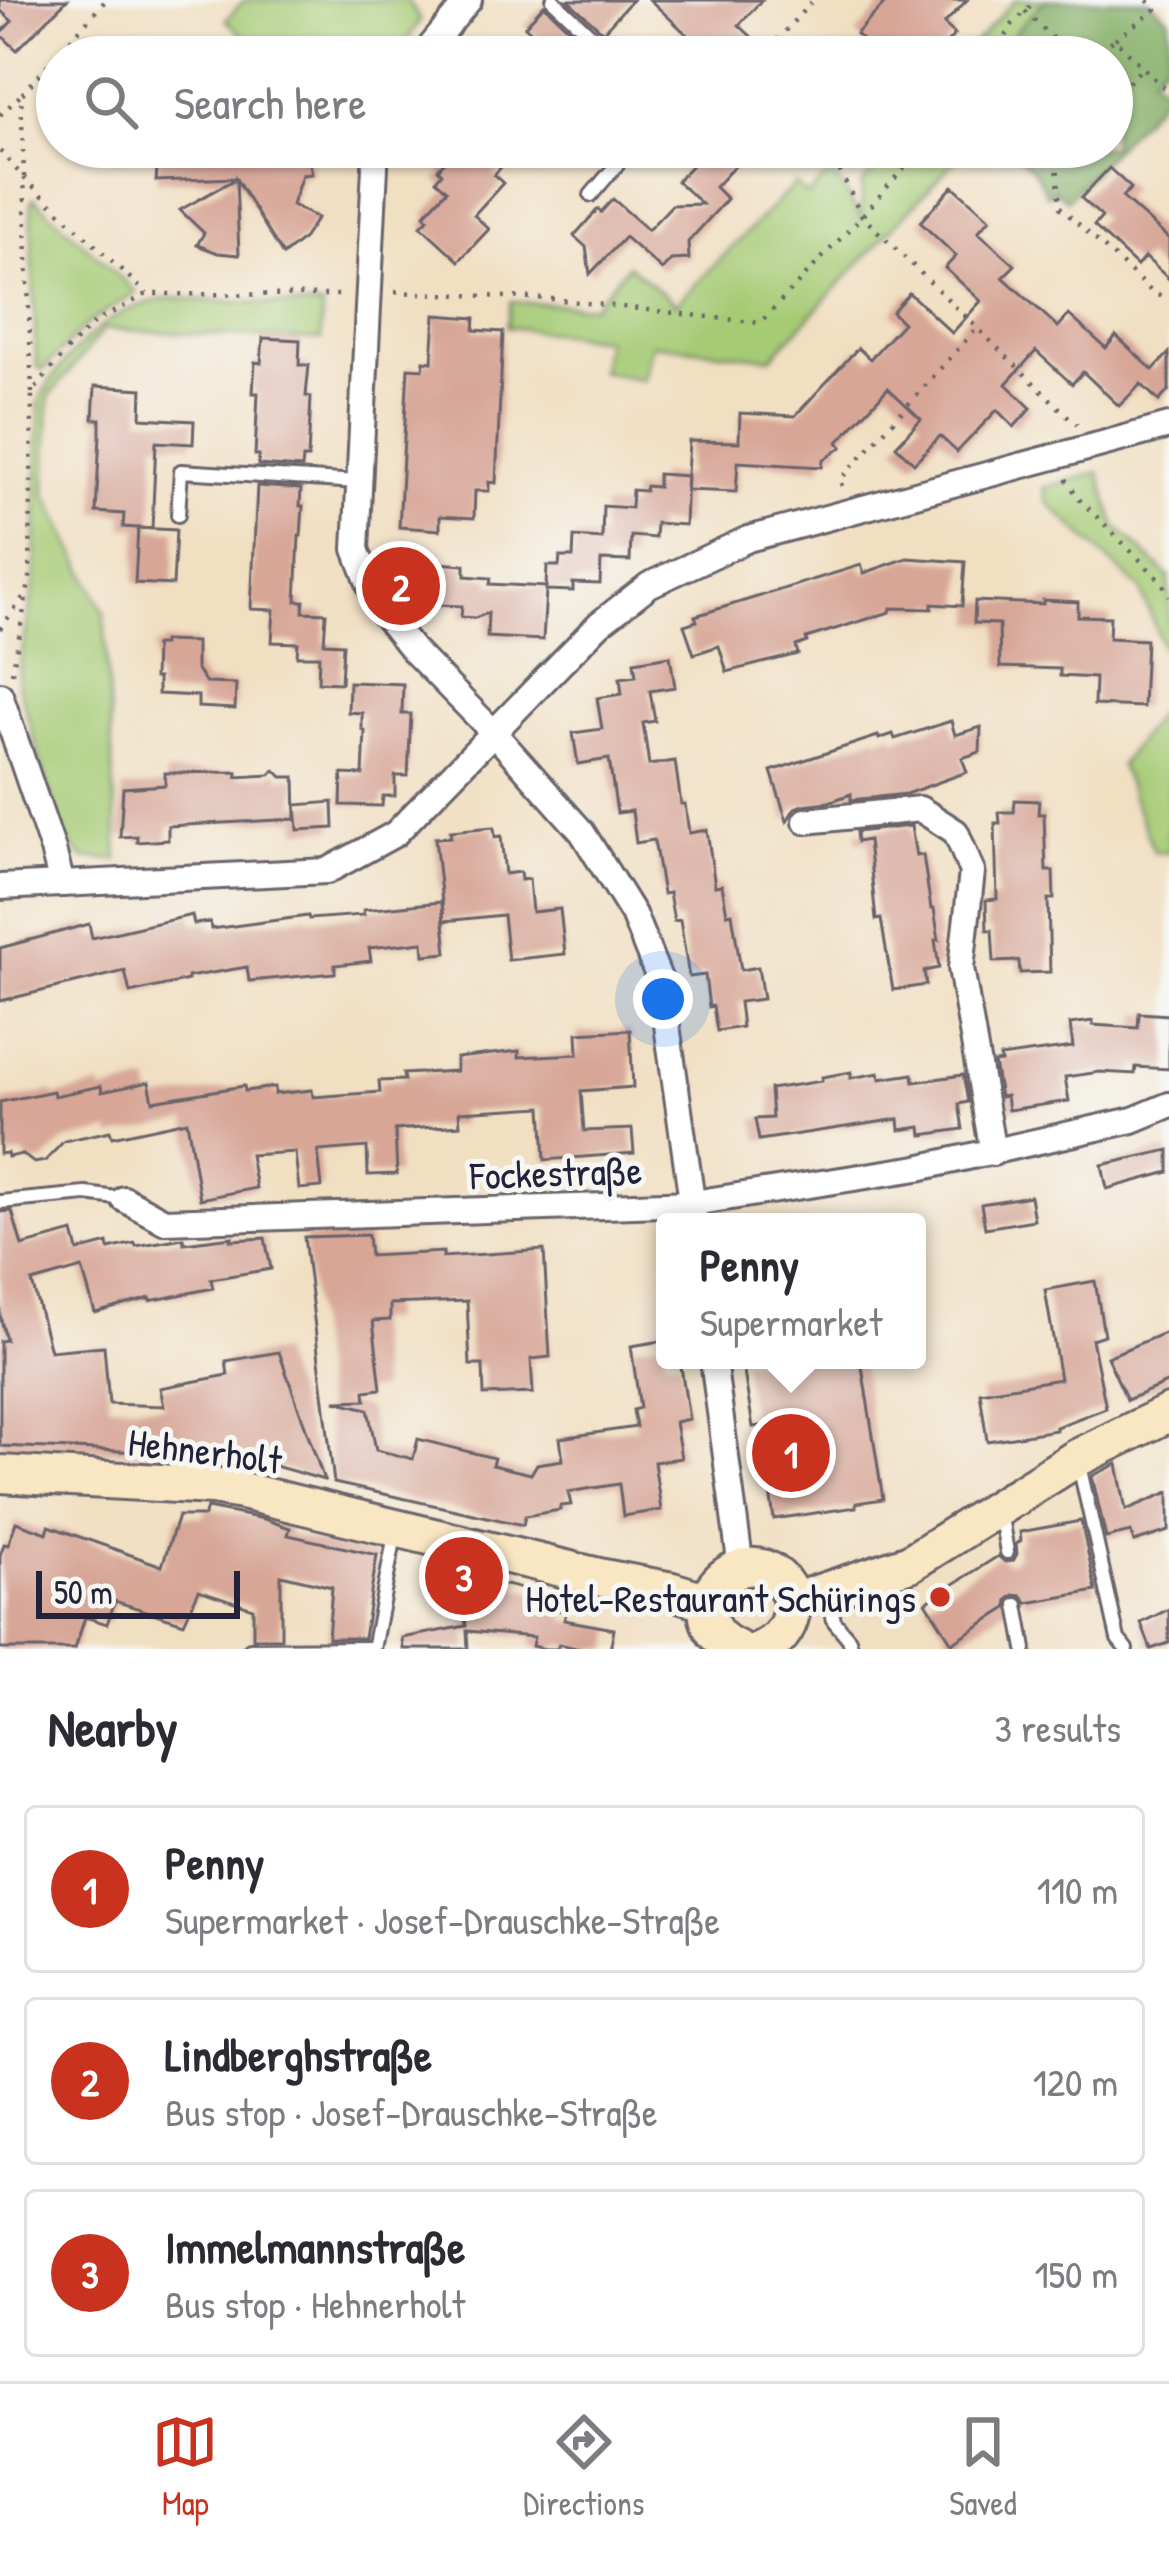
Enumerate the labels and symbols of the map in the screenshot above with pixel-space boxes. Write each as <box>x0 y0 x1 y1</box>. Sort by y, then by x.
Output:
pin: 2 <box>362 541 440 631</box>
your location <box>633 969 693 1029</box>
street label: Fockestraße <box>468 1143 643 1202</box>
pin: 1 <box>752 1408 830 1498</box>
street label: Hehnerholt <box>125 1414 285 1486</box>
pin: 3 <box>425 1531 503 1621</box>
scale bar <box>36 1565 240 1618</box>
place label: Hotel-Restaurant Schürings <box>525 1571 916 1624</box>
marker: Hotel-Restaurant Schürings <box>927 1584 953 1610</box>

